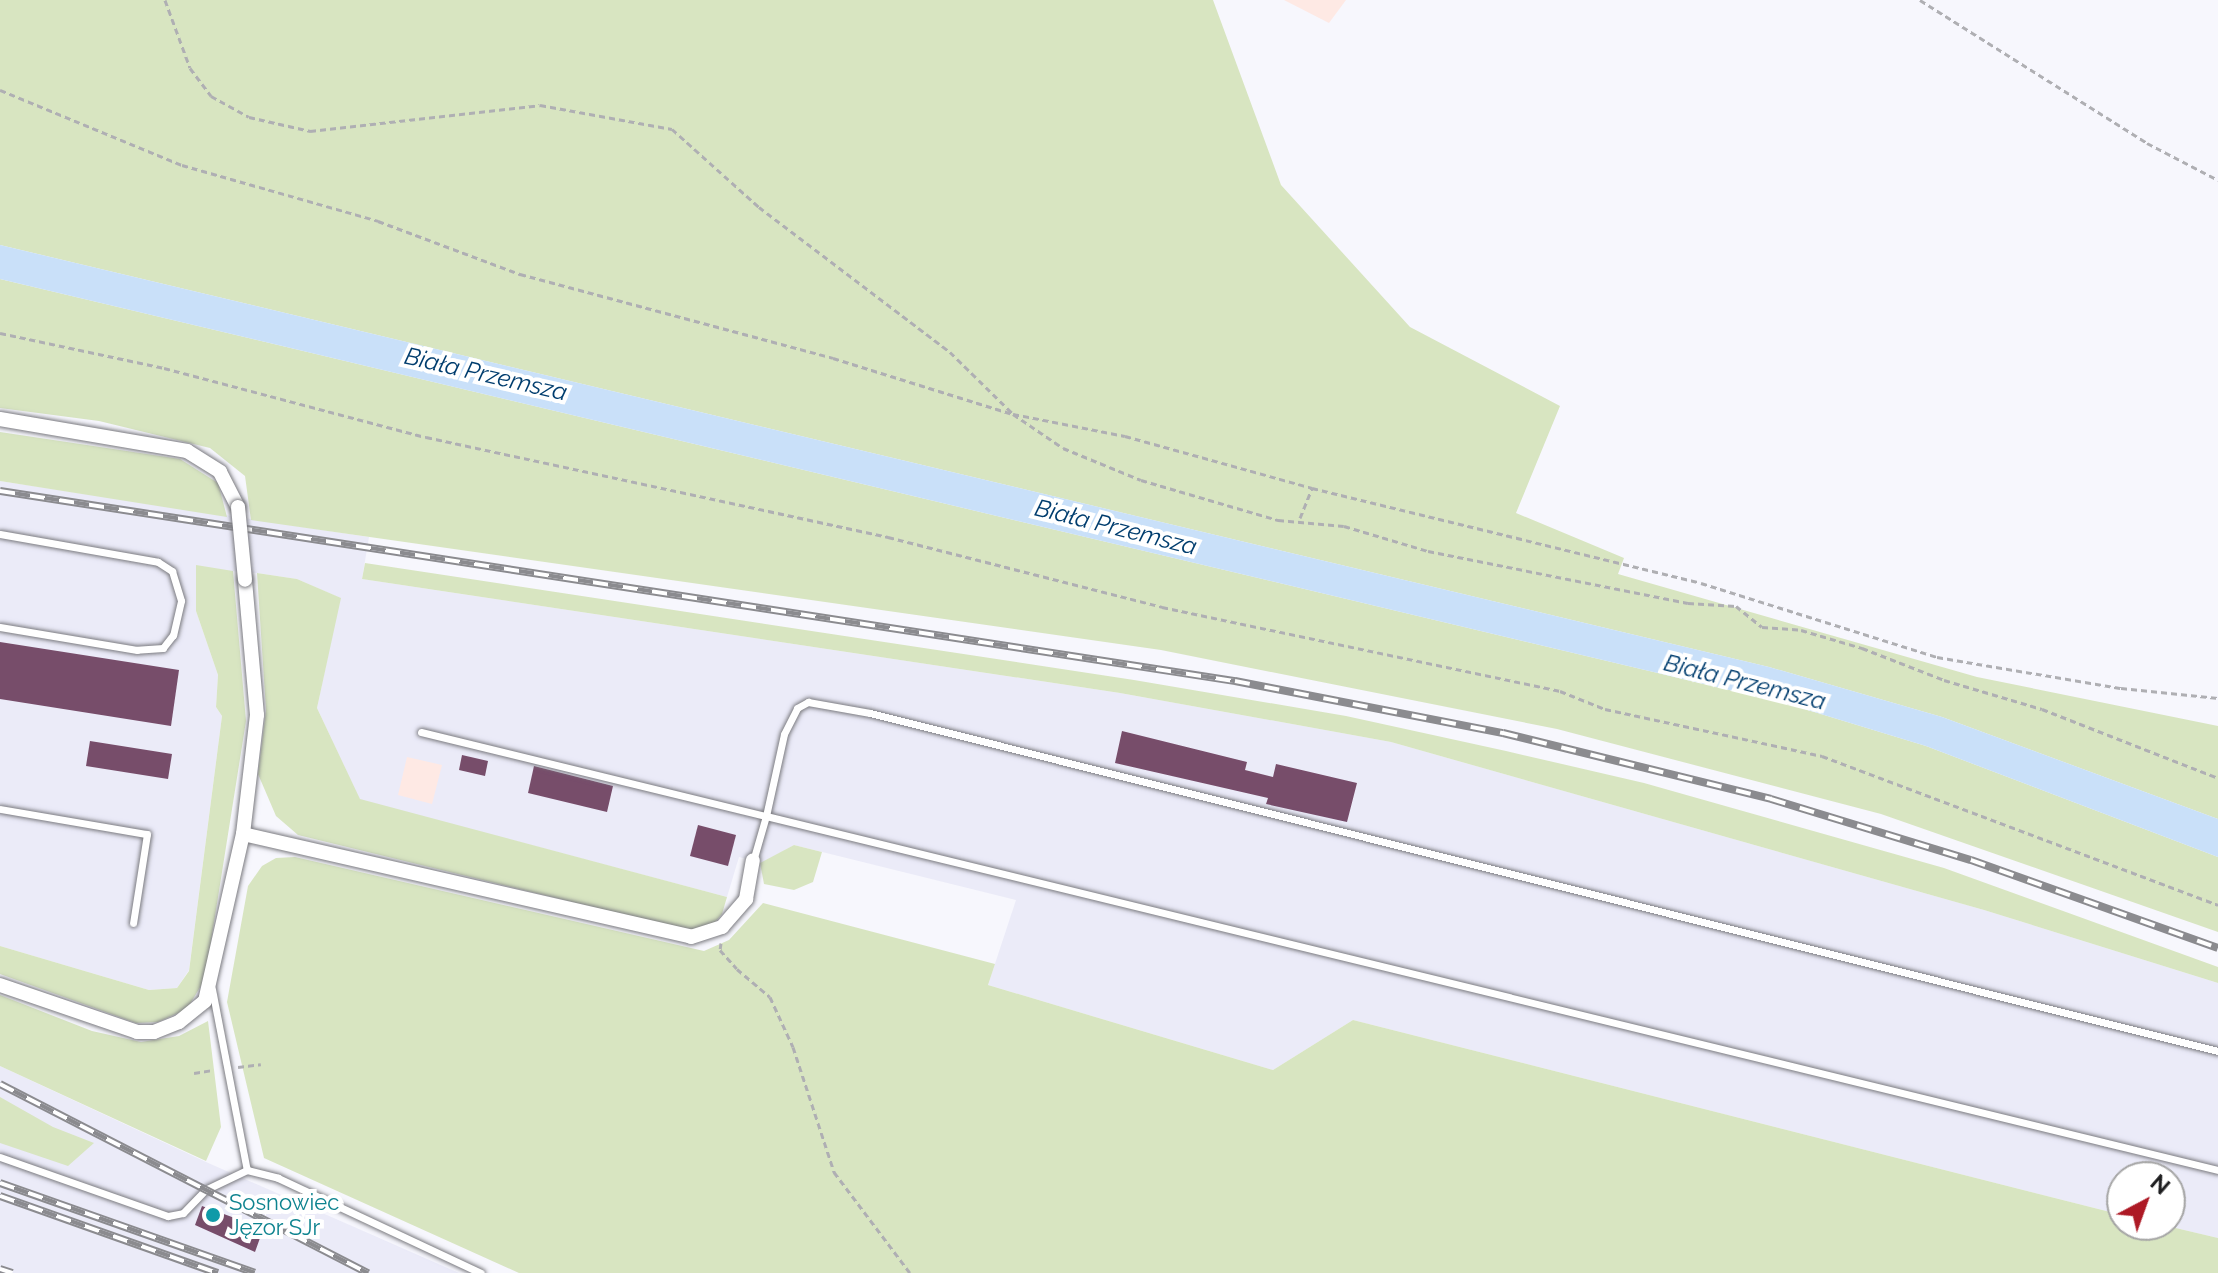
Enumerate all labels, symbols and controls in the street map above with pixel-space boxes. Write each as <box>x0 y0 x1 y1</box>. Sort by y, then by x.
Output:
water label: Biała Przemsza <box>402 341 570 407</box>
water label: Biała Przemsza <box>1032 493 1200 561</box>
water label: Biała Przemsza <box>1661 648 1829 716</box>
north arrow <box>2106 1161 2186 1241</box>
text: N <box>2146 1169 2175 1200</box>
place label: Sosnowiec Jęzor SJr <box>229 1189 339 1240</box>
marker: Sosnowiec Jęzor SJr <box>204 1206 222 1224</box>

